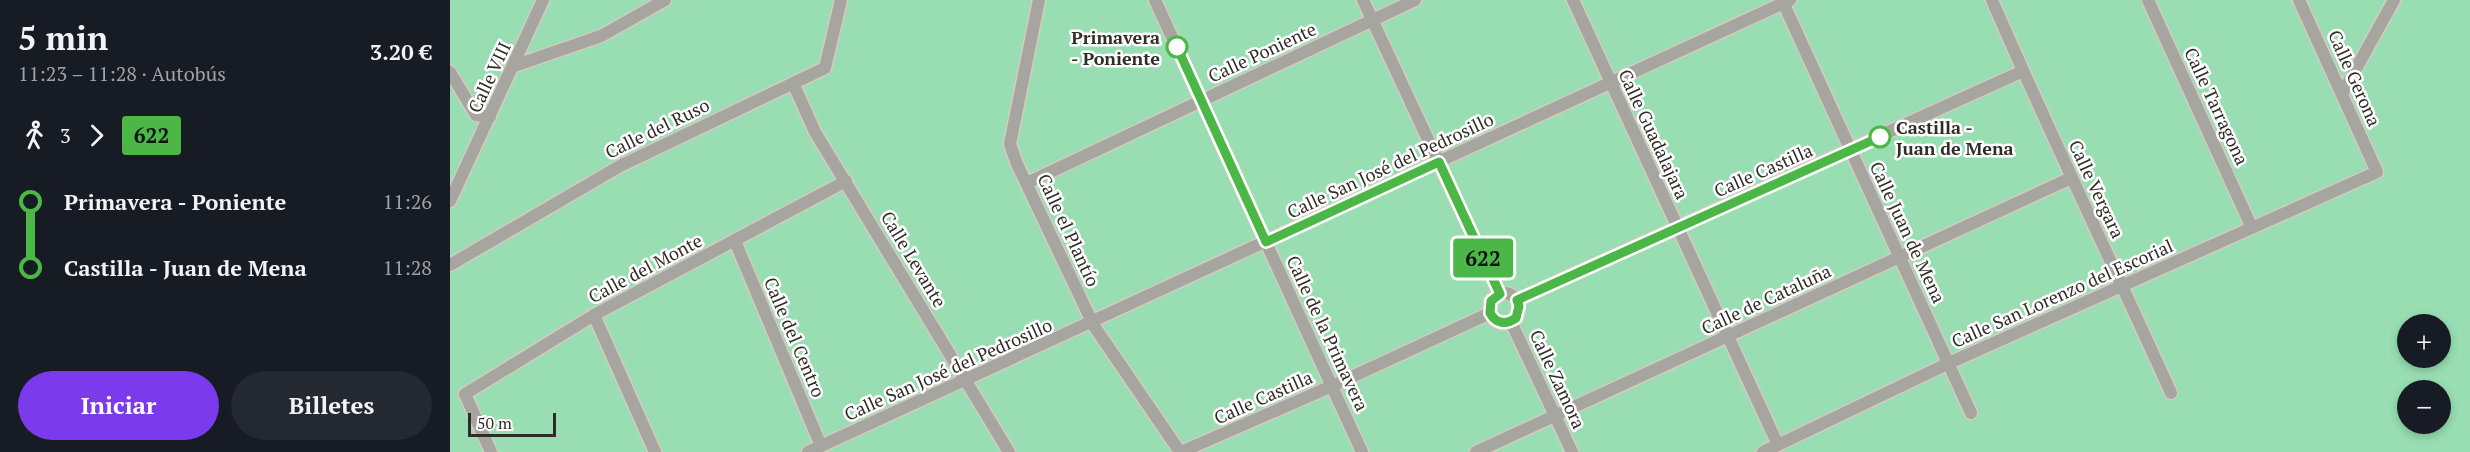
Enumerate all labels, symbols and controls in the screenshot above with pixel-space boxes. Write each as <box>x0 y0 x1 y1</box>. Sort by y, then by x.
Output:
text: 5 min <box>18 16 108 59</box>
street label: Calle Poniente <box>1204 16 1320 88</box>
place label: Primavera - Poniente <box>1071 25 1160 70</box>
street label: Calle Gerona <box>2323 26 2387 130</box>
marker: Primavera - Poniente <box>1166 36 1188 58</box>
text: 3.20 € <box>370 37 432 66</box>
street label: Calle VIII <box>462 38 516 116</box>
street label: Calle Tarragona <box>2179 43 2255 169</box>
text: 11:23 – 11:28 · Autobús <box>18 60 226 87</box>
street label: Calle Guadalajara <box>1613 65 1695 203</box>
street label: Calle del Ruso <box>601 92 713 164</box>
street label: Calle San José del Pedrosillo <box>1283 107 1497 223</box>
place label: Castilla - Juan de Mena <box>1896 115 2014 160</box>
icon: walk <box>18 119 51 152</box>
icon: forward <box>80 119 113 152</box>
text: 622 <box>134 121 169 149</box>
text: 3 <box>60 122 71 149</box>
marker: Castilla - Juan de Mena <box>1869 126 1891 148</box>
street label: Calle Vergara <box>2064 136 2130 242</box>
street label: Calle Castilla <box>1710 138 1816 202</box>
street label: Calle Juan de Mena <box>1865 157 1951 307</box>
street label: Calle el Plantío <box>1032 170 1106 290</box>
text: Primavera - Poniente <box>64 187 286 216</box>
text: 11:26 <box>383 188 432 215</box>
street label: Calle Levante <box>876 206 952 312</box>
street label: Calle del Monte <box>584 228 706 308</box>
street label: Calle San Lorenzo del Escorial <box>1947 233 2177 353</box>
line badge: 622 <box>1448 238 1518 278</box>
text: 622 <box>1465 244 1501 272</box>
street label: Calle de la Primavera <box>1281 251 1375 415</box>
text: Castilla - Juan de Mena <box>64 253 307 282</box>
text: 11:28 <box>383 254 432 281</box>
street label: Calle de Cataluña <box>1697 258 1835 340</box>
street label: Calle del Centro <box>759 273 831 401</box>
street label: Calle San José del Pedrosillo <box>840 312 1056 426</box>
map controls <box>2397 314 2451 434</box>
button: + <box>2397 314 2451 368</box>
street label: Calle Zamora <box>1525 326 1591 432</box>
street label: Calle Castilla <box>1210 365 1316 429</box>
button: Iniciar <box>18 371 219 440</box>
button: Billetes <box>231 371 432 440</box>
button: − <box>2397 380 2451 434</box>
scale bar <box>468 410 556 438</box>
text: 50 m <box>477 412 512 434</box>

